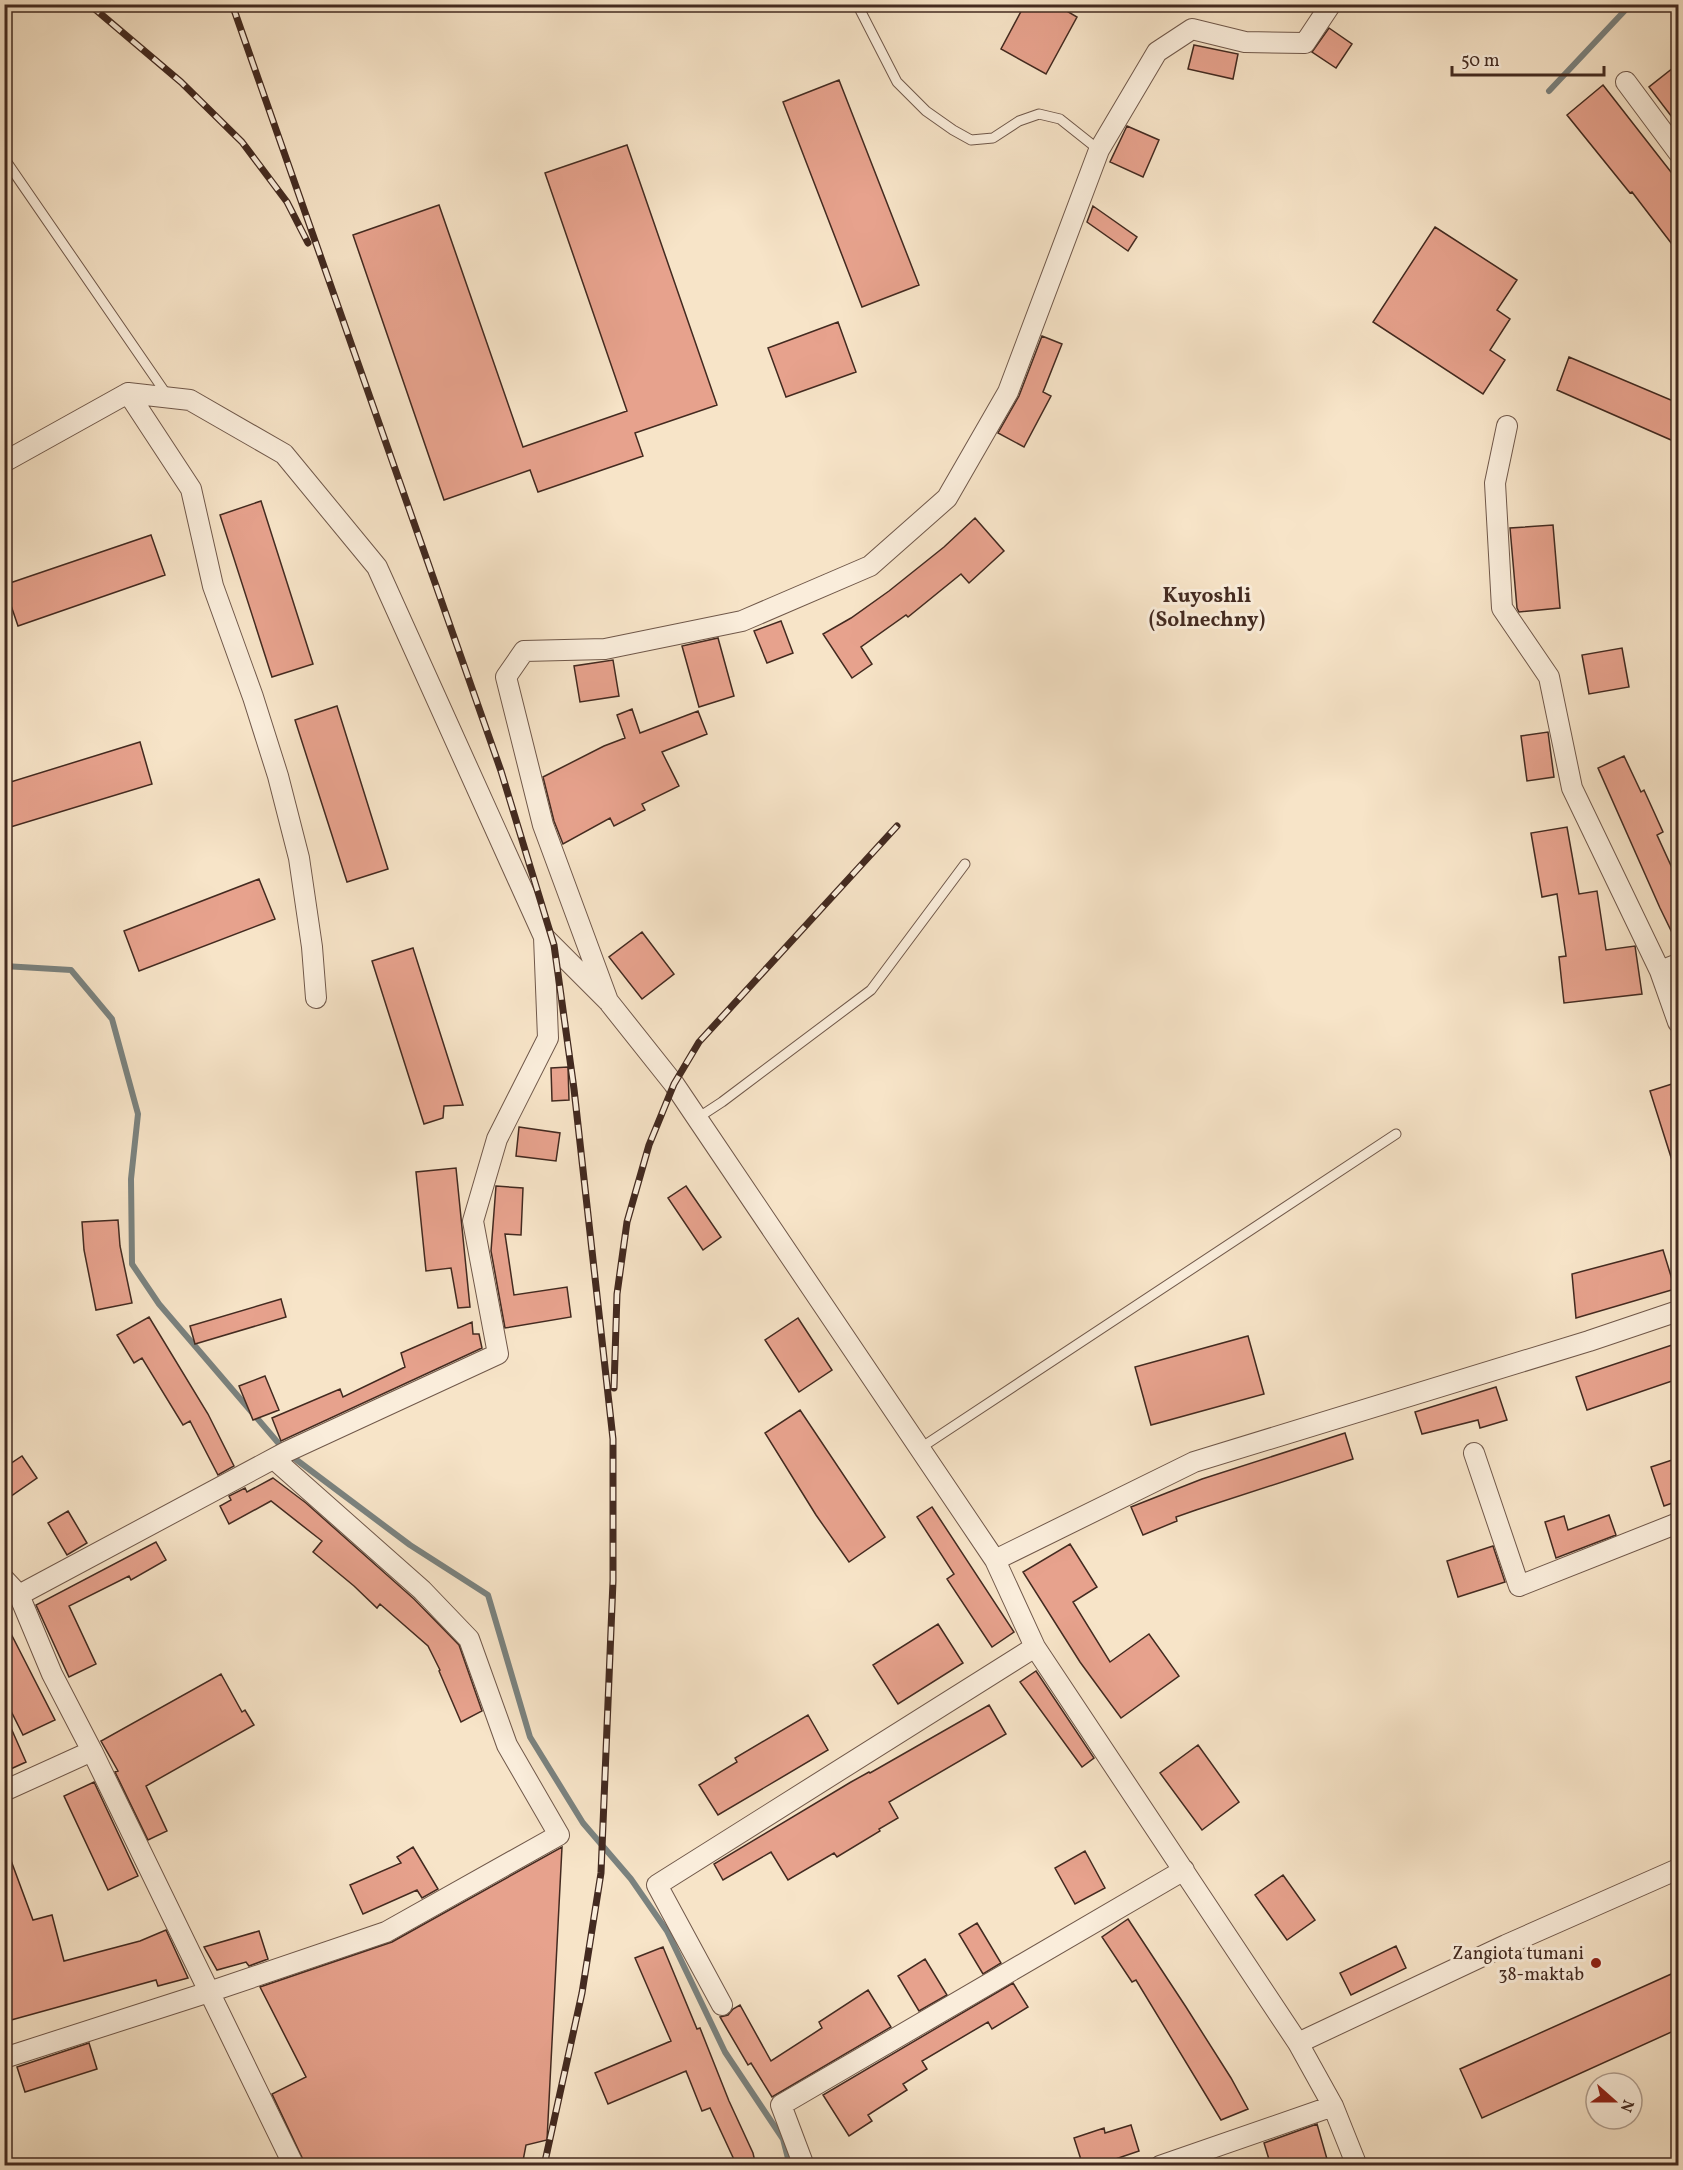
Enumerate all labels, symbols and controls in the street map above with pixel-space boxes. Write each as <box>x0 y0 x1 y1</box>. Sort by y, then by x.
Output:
scale bar <box>1452 39 1604 77</box>
text: 50 m <box>1461 49 1500 74</box>
district label: Kuyoshli (Solnechny) <box>1149 582 1265 635</box>
place label: Zangiota tumani 38-maktab <box>1452 1942 1584 1988</box>
marker: Zangiota tumani 38-maktab <box>1589 1956 1603 1970</box>
north arrow <box>1584 2071 1644 2131</box>
text: N <box>1614 2096 1638 2115</box>

